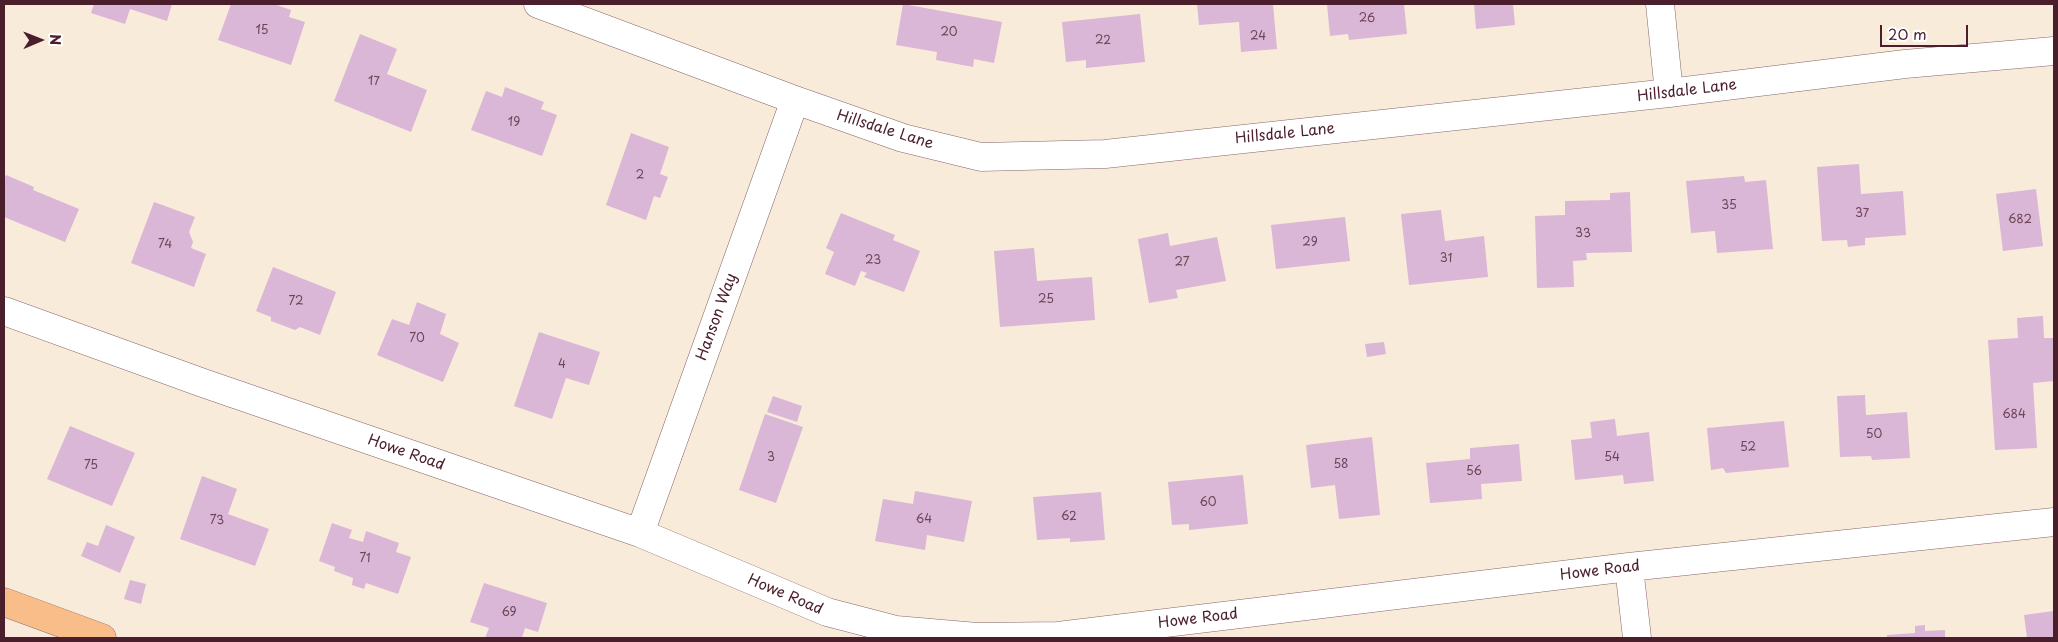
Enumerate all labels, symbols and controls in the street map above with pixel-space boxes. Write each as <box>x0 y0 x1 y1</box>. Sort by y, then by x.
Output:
house number: 26 <box>1359 12 1375 26</box>
north arrow <box>15 15 65 65</box>
scale bar <box>1883 15 1970 47</box>
text: 20 m <box>1888 22 1927 45</box>
house number: 15 <box>255 24 269 38</box>
house number: 20 <box>940 26 958 40</box>
house number: 24 <box>1250 30 1266 44</box>
text: N <box>45 34 66 45</box>
house number: 22 <box>1095 34 1111 48</box>
house number: 17 <box>368 75 380 89</box>
street label: Hillsdale Lane <box>1636 76 1738 106</box>
street label: Hillsdale Lane <box>834 107 936 153</box>
house number: 19 <box>508 116 520 130</box>
street label: Hillsdale Lane <box>1234 120 1336 148</box>
house number: 2 <box>636 169 644 183</box>
house number: 35 <box>1721 199 1737 213</box>
house number: 37 <box>1855 207 1869 221</box>
house number: 682 <box>2008 213 2032 227</box>
house number: 33 <box>1575 227 1591 241</box>
house number: 29 <box>1302 236 1318 250</box>
house number: 74 <box>158 238 172 252</box>
house number: 31 <box>1440 252 1452 266</box>
house number: 23 <box>865 254 881 268</box>
house number: 27 <box>1175 256 1189 270</box>
street label: Hanson Way <box>693 271 741 363</box>
house number: 25 <box>1038 293 1054 307</box>
house number: 72 <box>288 295 304 309</box>
house number: 70 <box>409 332 425 346</box>
house number: 4 <box>558 358 566 372</box>
house number: 684 <box>2002 408 2026 422</box>
house number: 50 <box>1866 428 1882 442</box>
street label: Howe Road <box>365 431 447 475</box>
house number: 52 <box>1740 441 1756 455</box>
house number: 3 <box>767 451 775 465</box>
house number: 54 <box>1604 451 1620 465</box>
house number: 58 <box>1333 458 1349 472</box>
house number: 75 <box>84 459 98 473</box>
house number: 56 <box>1466 465 1482 479</box>
house number: 60 <box>1199 496 1217 510</box>
house number: 62 <box>1061 510 1077 524</box>
house number: 64 <box>916 513 932 527</box>
house number: 73 <box>210 514 224 528</box>
house number: 71 <box>359 552 371 566</box>
street label: Howe Road <box>1559 557 1641 585</box>
street label: Howe Road <box>744 571 826 619</box>
street label: Howe Road <box>1157 605 1239 633</box>
house number: 69 <box>501 606 517 620</box>

